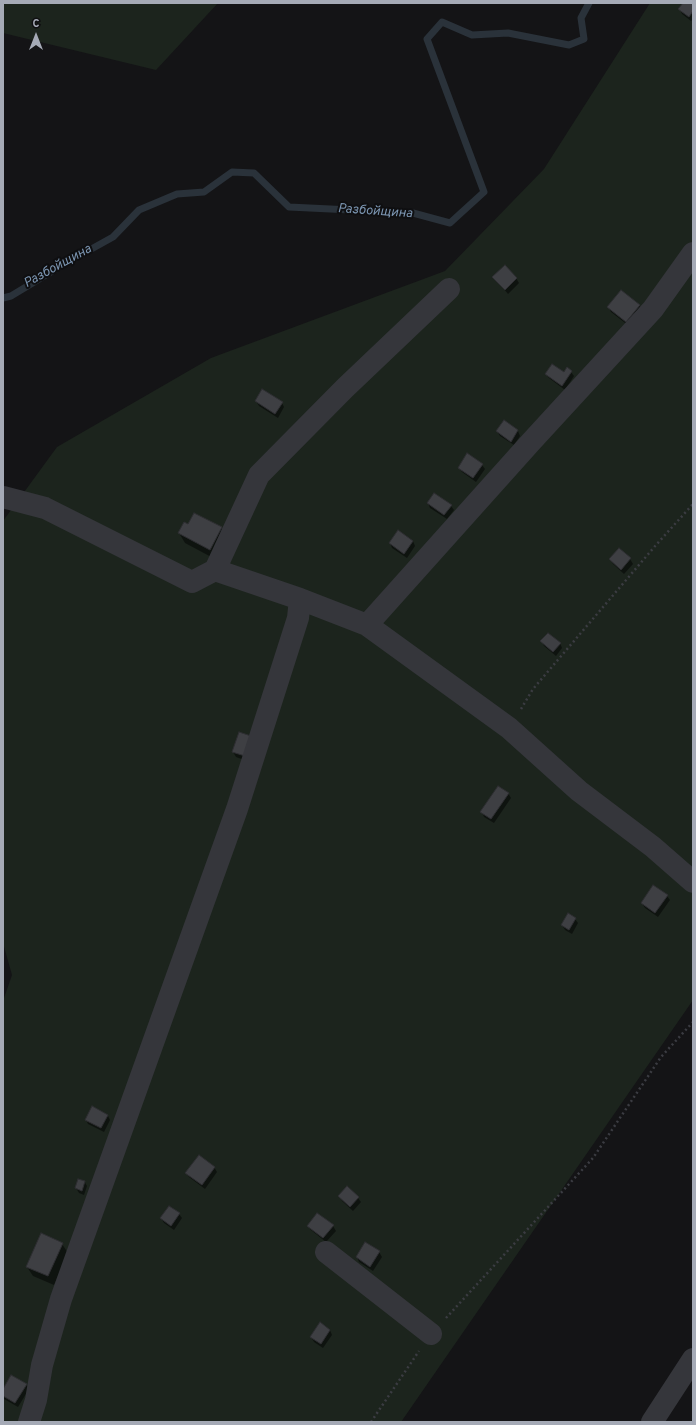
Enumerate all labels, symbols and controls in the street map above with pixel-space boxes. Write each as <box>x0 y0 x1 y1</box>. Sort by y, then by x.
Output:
north arrow <box>16 16 56 56</box>
text: С <box>32 17 40 31</box>
water label: Разбойщина <box>337 202 413 222</box>
water label: Разбойщина <box>21 242 95 292</box>

